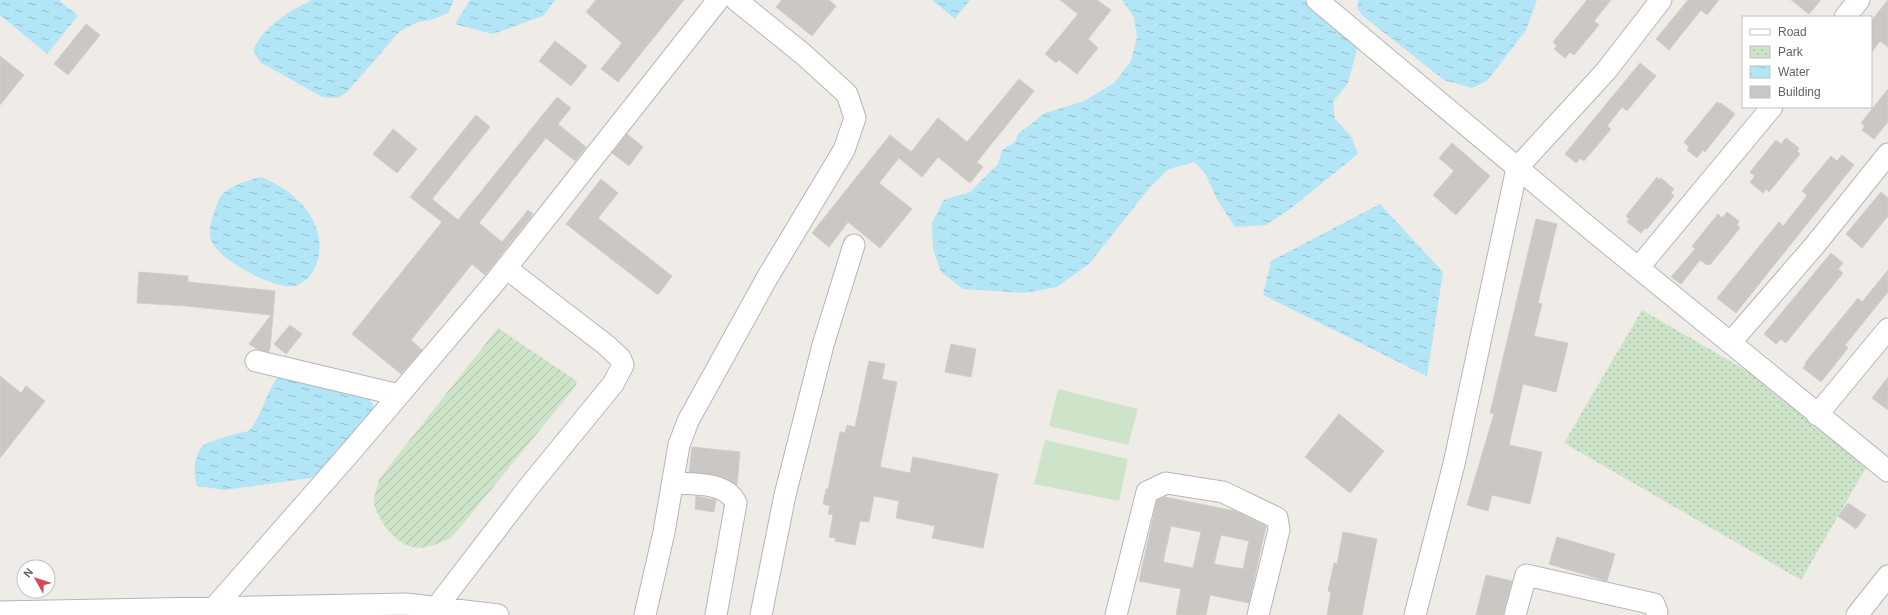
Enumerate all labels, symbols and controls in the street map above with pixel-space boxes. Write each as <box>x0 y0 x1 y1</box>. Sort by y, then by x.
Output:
legend <box>1742 16 1872 108</box>
text: Road <box>1778 25 1807 39</box>
text: Park <box>1778 45 1804 59</box>
text: Water <box>1778 65 1810 79</box>
text: Building <box>1778 85 1821 99</box>
north arrow <box>16 559 56 599</box>
text: N <box>21 566 35 580</box>

